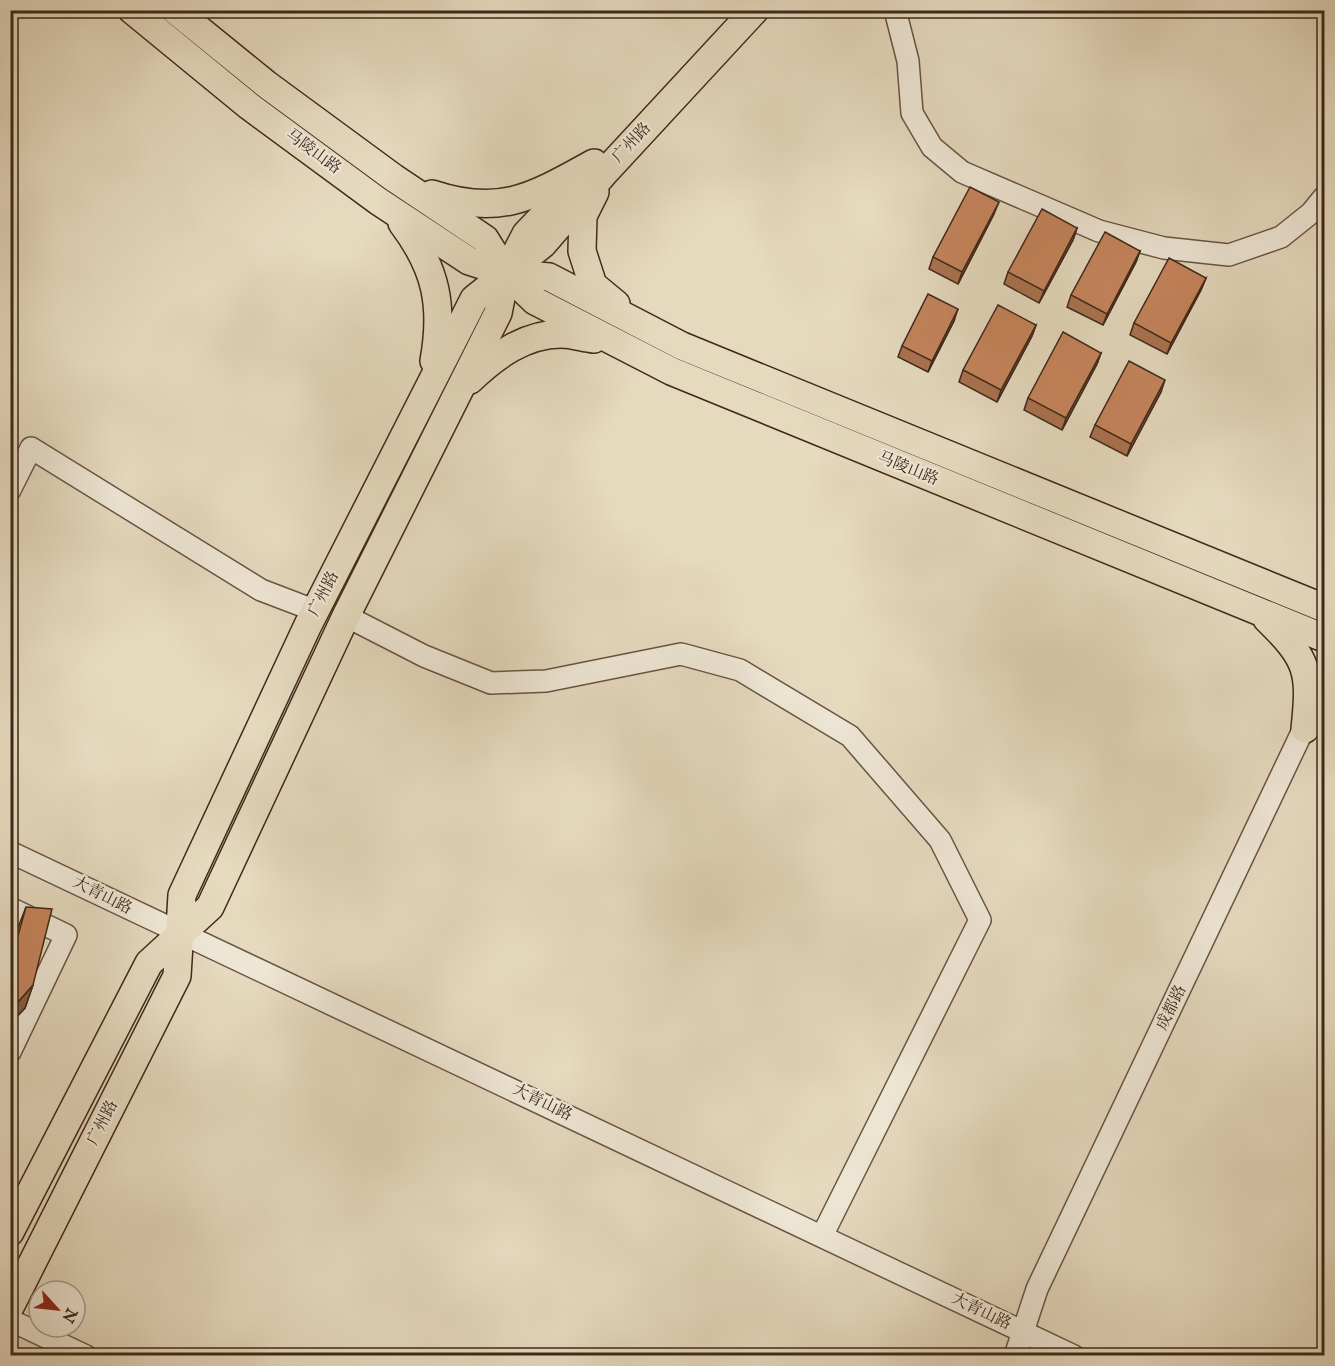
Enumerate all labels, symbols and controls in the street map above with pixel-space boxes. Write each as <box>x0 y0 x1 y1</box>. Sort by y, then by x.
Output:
street label: 广州路 <box>608 119 656 167</box>
street label: 马陵山路 <box>281 125 345 179</box>
street label: 马陵山路 <box>875 448 941 490</box>
street label: 广州路 <box>304 568 344 620</box>
street label: 大青山路 <box>69 873 135 919</box>
street label: 成都路 <box>1152 982 1192 1034</box>
street label: 大青山路 <box>509 1080 575 1126</box>
street label: 广州路 <box>83 1097 123 1149</box>
north arrow <box>27 1279 87 1339</box>
street label: 大青山路 <box>948 1289 1014 1335</box>
text: N <box>56 1303 81 1326</box>

